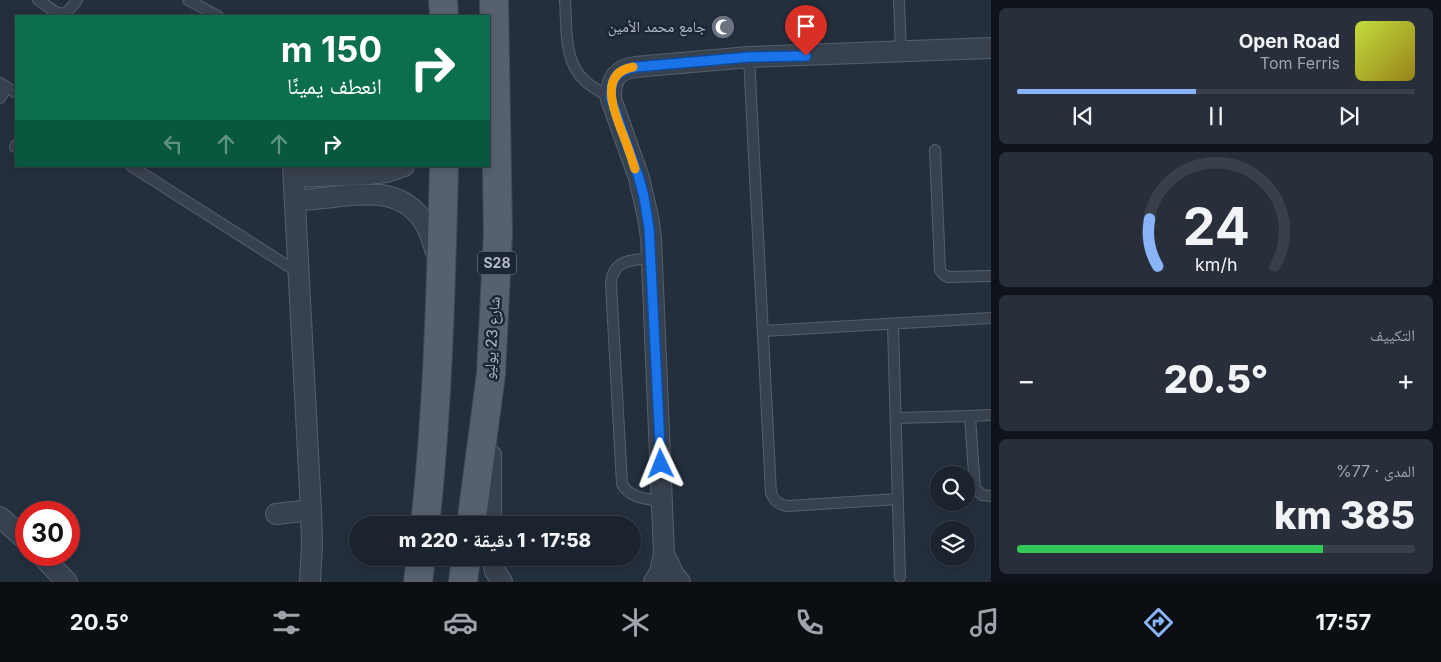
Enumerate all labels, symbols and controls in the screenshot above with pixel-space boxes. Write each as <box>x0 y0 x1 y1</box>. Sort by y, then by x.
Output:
pin <box>785 5 827 56</box>
icon: arrive <box>792 12 820 40</box>
mosque icon: جامع محمد الأمين <box>710 14 736 40</box>
place label: جامع محمد الأمين <box>608 17 706 37</box>
text: 150 m <box>281 28 382 70</box>
text: Open Road <box>1239 30 1340 53</box>
icon: right <box>400 35 465 100</box>
text: Tom Ferris <box>1260 53 1340 73</box>
text: انعطف يمينًا <box>287 73 382 99</box>
icon: previous <box>1069 102 1097 130</box>
icon: pause <box>1202 102 1230 130</box>
icon: next <box>1335 102 1363 130</box>
icon: left <box>159 130 187 158</box>
icon: ahead <box>212 130 240 158</box>
icon: ahead <box>265 130 293 158</box>
icon: right <box>318 130 346 158</box>
text: 24 <box>1182 195 1250 258</box>
road number: S28 <box>478 252 516 274</box>
text: km/h <box>1195 254 1237 275</box>
street label: شارع 23 يوليو <box>479 296 505 380</box>
text: التكييف <box>1370 325 1415 345</box>
text: 20.5° <box>1164 356 1268 402</box>
text: − <box>1017 363 1036 397</box>
text: + <box>1396 363 1415 397</box>
position arrow <box>634 437 686 489</box>
text: المدى · 77% <box>1336 461 1415 481</box>
map controls <box>930 466 975 566</box>
button: search <box>930 466 975 511</box>
text: 385 km <box>1274 492 1415 538</box>
speed limit sign: 30 <box>15 501 80 566</box>
button: layers <box>930 521 975 566</box>
text: 17:58 · 1 دقيقة · 220 m <box>399 529 591 552</box>
icon: filters <box>269 605 304 640</box>
icon: car <box>443 605 478 640</box>
icon: climate <box>618 605 653 640</box>
icon: phone <box>792 605 827 640</box>
icon: music <box>967 605 1002 640</box>
icon: directions <box>1141 605 1176 640</box>
text: 20.5° <box>70 609 129 635</box>
text: 17:57 <box>1316 609 1371 635</box>

